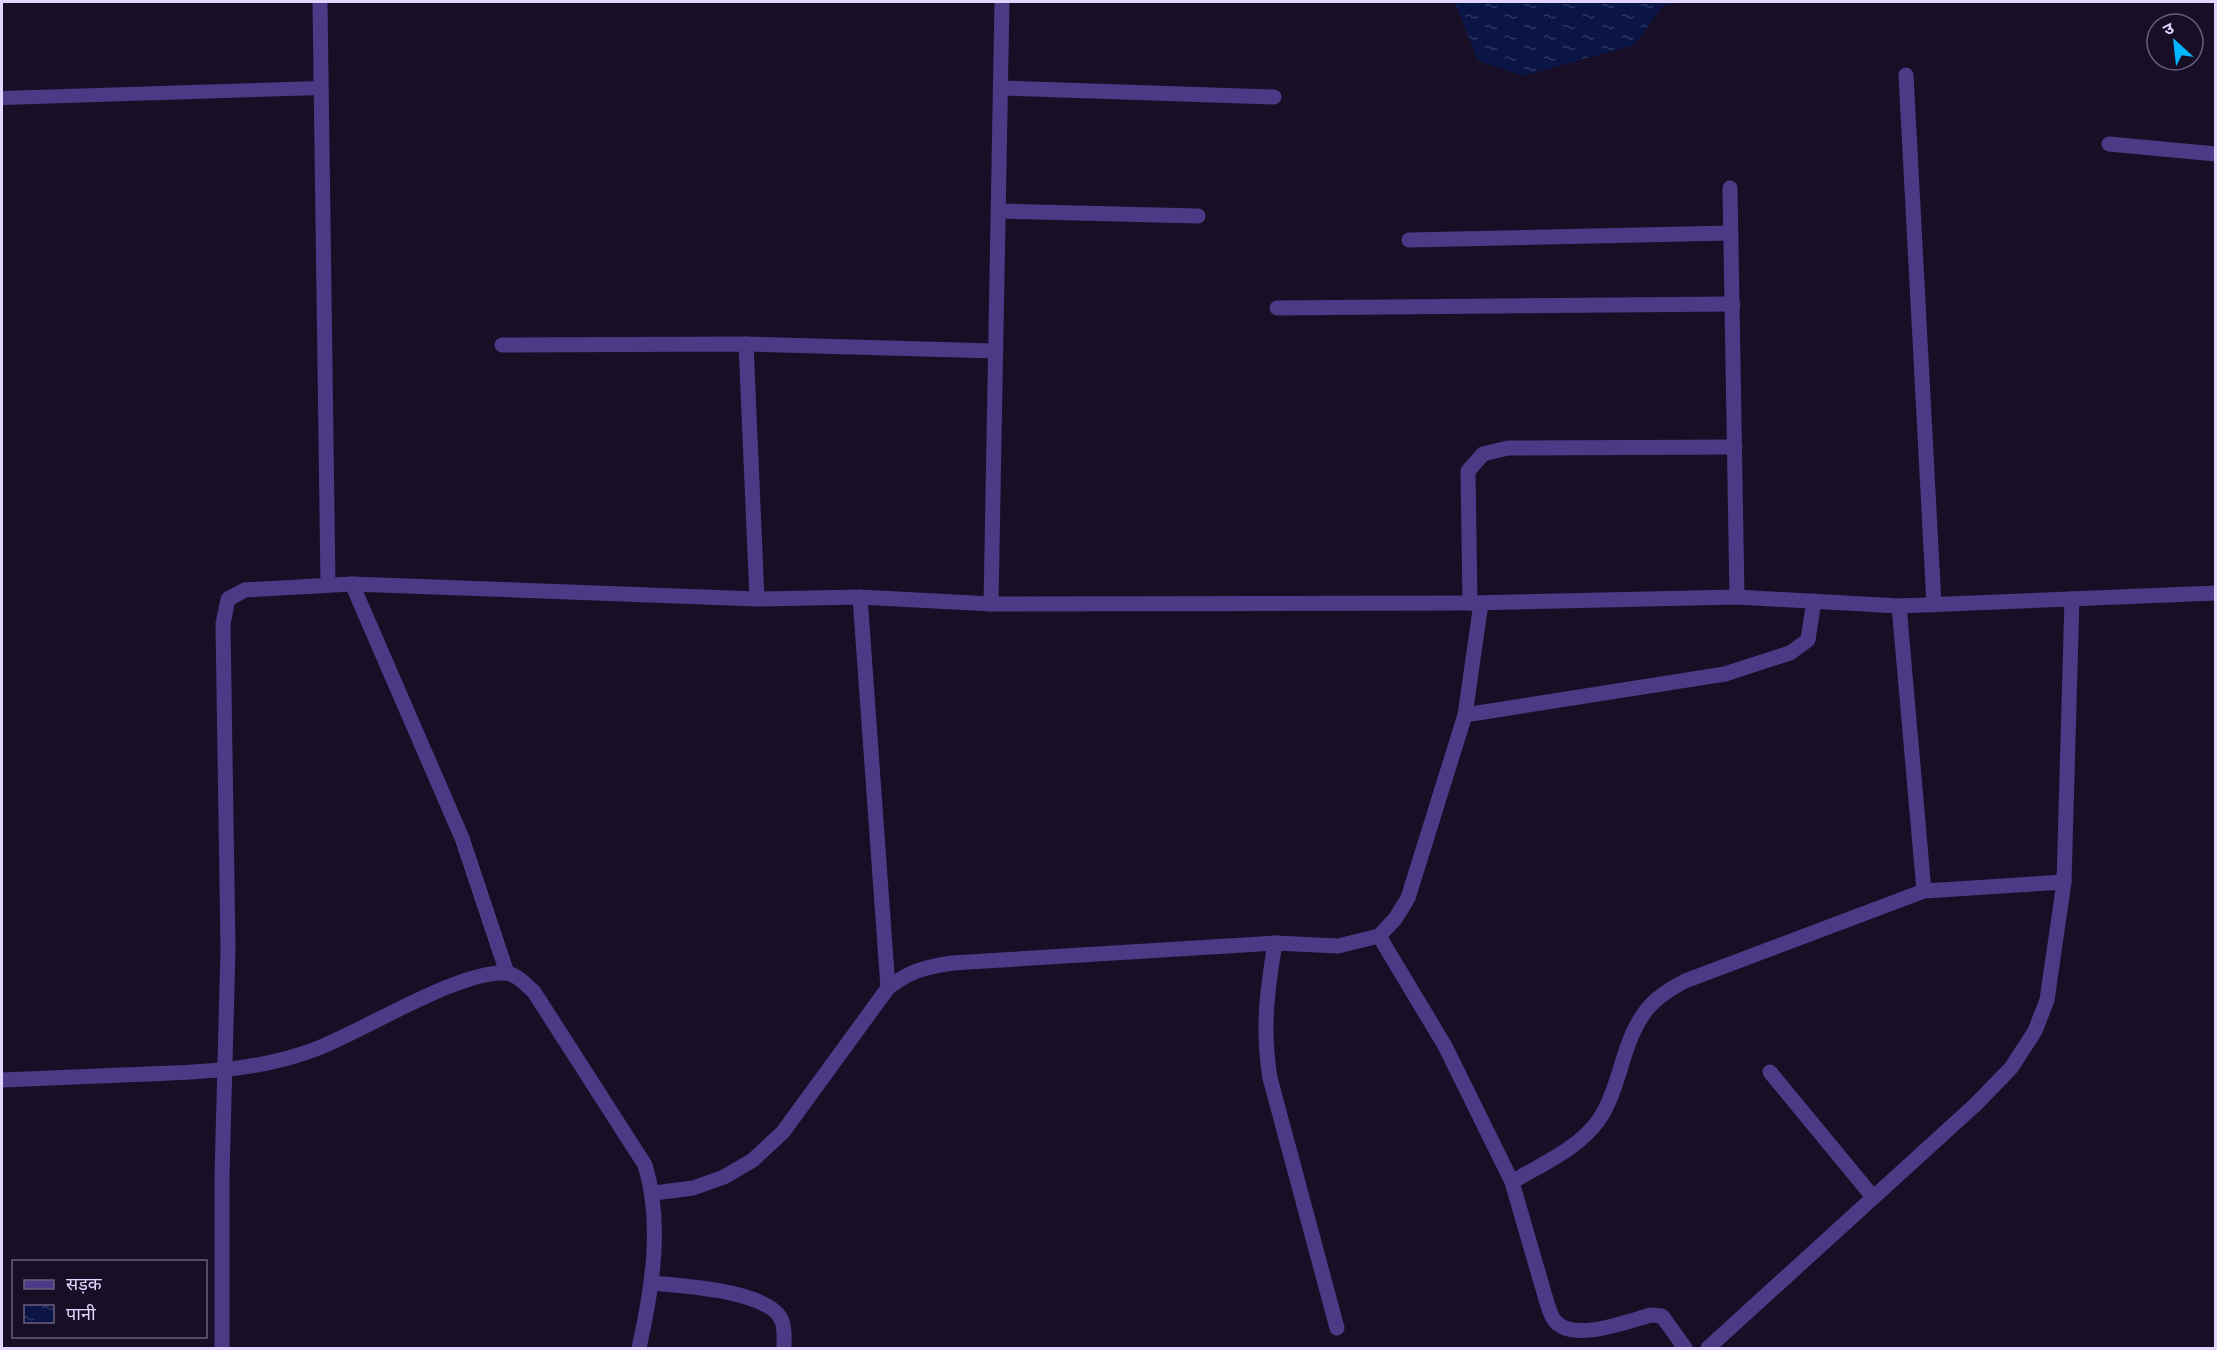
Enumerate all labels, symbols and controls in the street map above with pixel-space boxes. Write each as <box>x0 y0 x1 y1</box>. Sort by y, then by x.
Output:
north arrow <box>2145 12 2205 72</box>
text: उ <box>2159 17 2177 40</box>
legend <box>12 1260 207 1338</box>
text: सड़क <box>66 1272 103 1295</box>
text: पानी <box>66 1302 96 1325</box>

